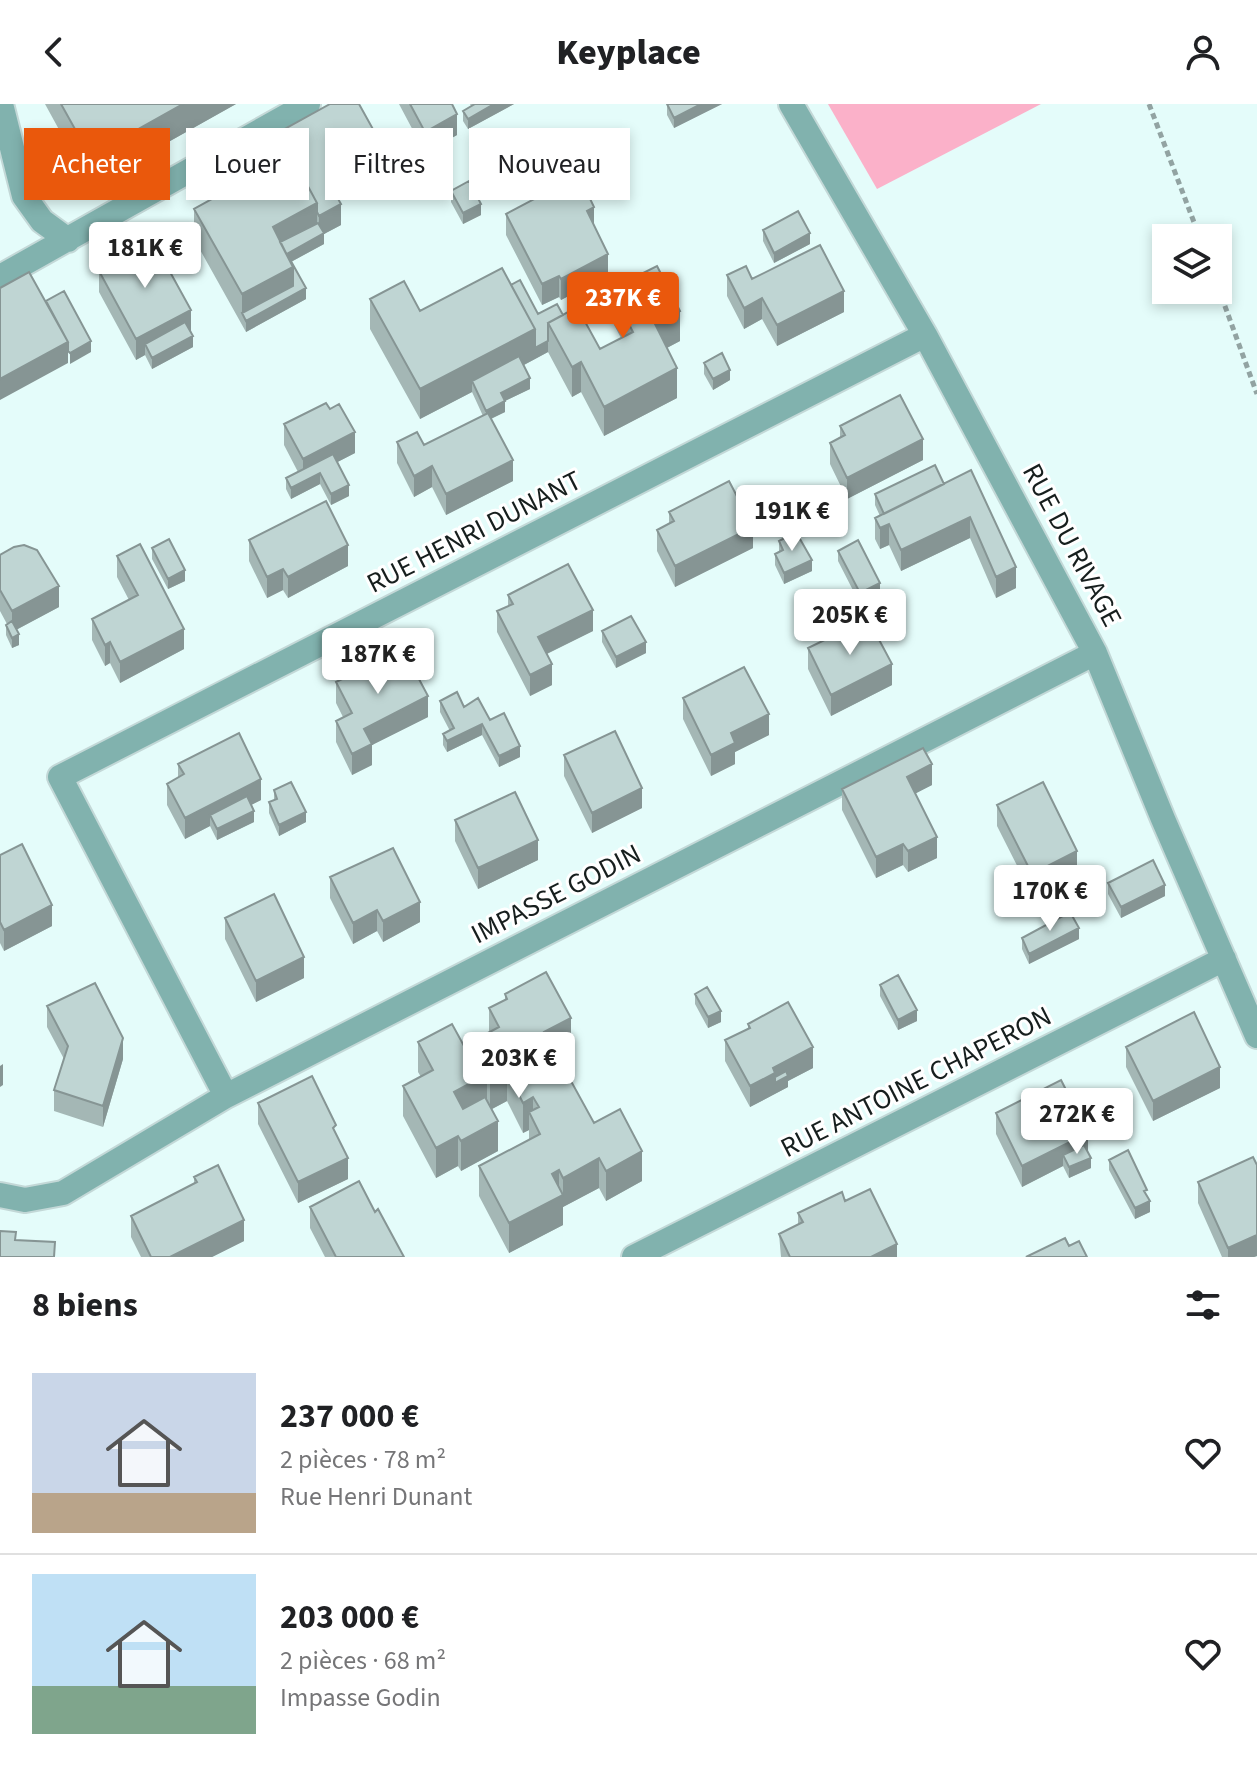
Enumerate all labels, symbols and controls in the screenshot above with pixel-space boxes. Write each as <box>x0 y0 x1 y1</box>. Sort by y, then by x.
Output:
text: Keyplace <box>556 27 701 78</box>
icon: back <box>32 30 76 74</box>
icon: person <box>1181 30 1225 74</box>
chip: Acheter <box>24 128 170 200</box>
chip: Louer <box>186 128 309 200</box>
chip: Filtres <box>325 128 453 200</box>
chip: Nouveau <box>469 128 630 200</box>
pin: 181K € <box>80 222 210 290</box>
map controls <box>1152 224 1232 304</box>
button: layers <box>1152 224 1232 304</box>
text: 181K € <box>107 229 183 266</box>
pin: 237K € <box>558 272 688 340</box>
text: 237K € <box>585 279 661 316</box>
street label: RUE DU RIVAGE <box>1012 456 1132 634</box>
street label: RUE HENRI DUNANT <box>360 461 588 603</box>
pin: 191K € <box>727 485 857 553</box>
text: 191K € <box>754 492 830 529</box>
pin: 205K € <box>785 589 915 657</box>
text: 205K € <box>812 596 888 633</box>
pin: 187K € <box>313 628 443 696</box>
text: 187K € <box>340 635 416 672</box>
street label: IMPASSE GODIN <box>464 834 648 954</box>
pin: 170K € <box>985 865 1115 933</box>
text: 170K € <box>1012 872 1088 909</box>
street label: RUE ANTOINE CHAPERON <box>774 996 1058 1168</box>
pin: 203K € <box>454 1032 584 1100</box>
text: 203K € <box>481 1039 557 1076</box>
pin: 272K € <box>1012 1088 1142 1156</box>
text: 272K € <box>1039 1095 1115 1132</box>
text: 8 biens <box>32 1281 138 1330</box>
icon: filters <box>1181 1283 1225 1327</box>
text: 237 000 € <box>280 1392 419 1441</box>
icon: home <box>96 1405 192 1501</box>
icon: heart <box>1181 1431 1225 1475</box>
text: 2 pièces · 78 m² <box>280 1441 446 1478</box>
text: Rue Henri Dunant <box>280 1478 472 1515</box>
text: 203 000 € <box>280 1593 419 1642</box>
icon: home <box>96 1606 192 1702</box>
icon: heart <box>1181 1632 1225 1676</box>
text: 2 pièces · 68 m² <box>280 1642 446 1679</box>
text: Impasse Godin <box>280 1679 441 1716</box>

